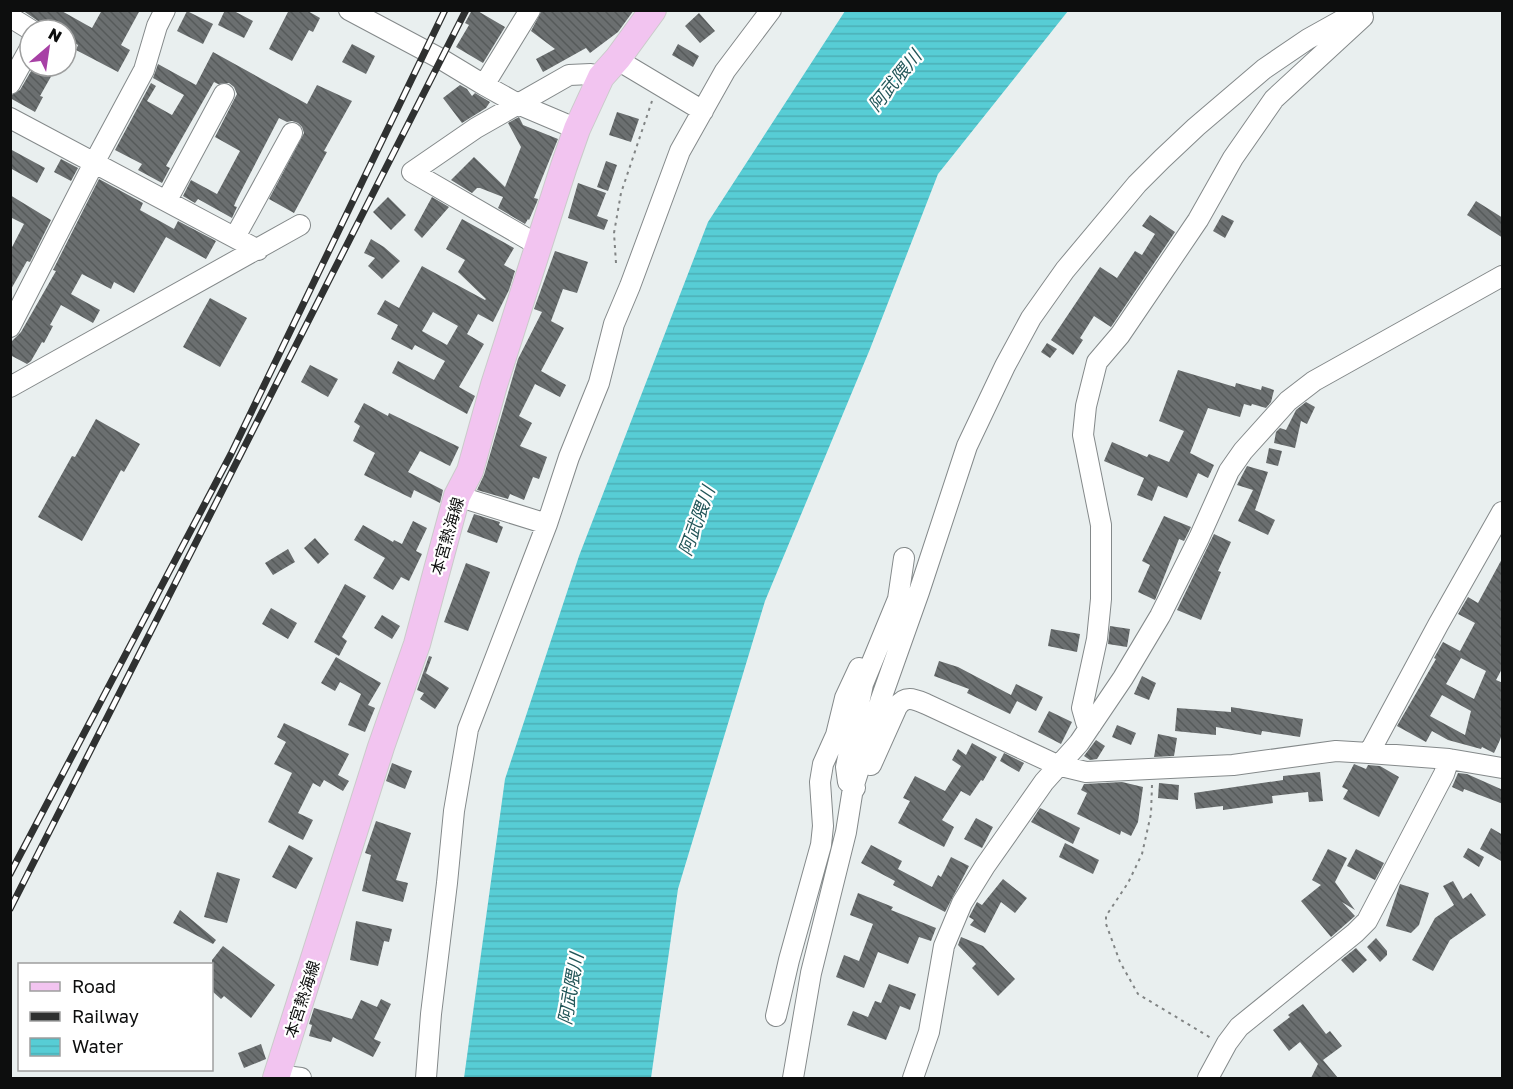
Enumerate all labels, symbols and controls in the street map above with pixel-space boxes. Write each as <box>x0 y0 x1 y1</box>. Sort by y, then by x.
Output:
north arrow <box>18 18 78 78</box>
text: N <box>45 23 65 47</box>
water label: 阿武隈川 <box>863 44 927 115</box>
water label: 阿武隈川 <box>673 481 719 558</box>
street label: 本宮熱海線 <box>426 495 468 577</box>
water label: 阿武隈川 <box>553 949 587 1026</box>
street label: 本宮熱海線 <box>280 958 324 1040</box>
legend <box>18 963 213 1071</box>
text: Road <box>72 975 116 997</box>
text: Railway <box>72 1005 139 1027</box>
text: Water <box>72 1035 123 1057</box>

